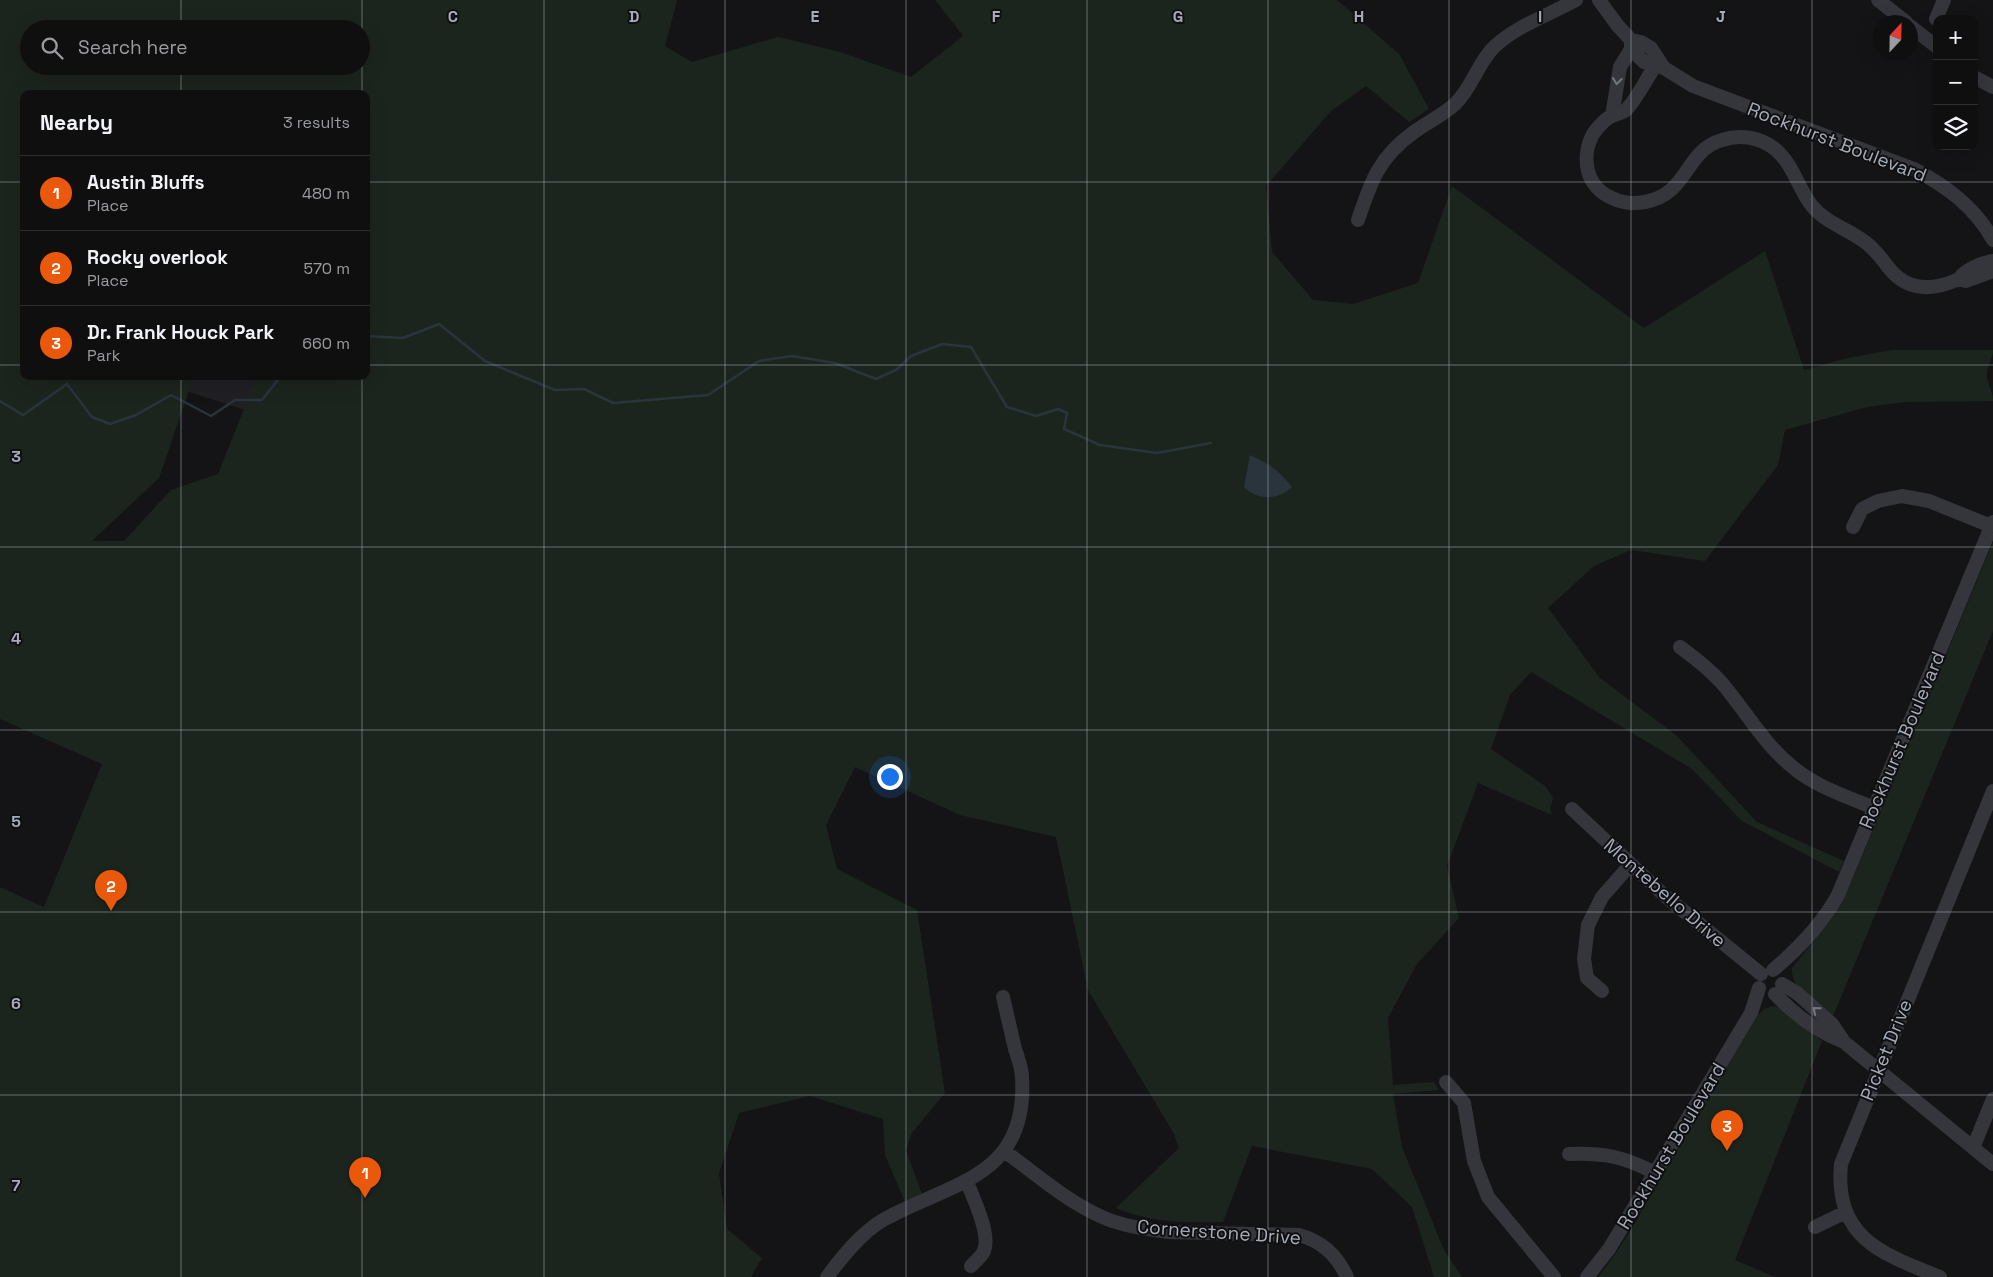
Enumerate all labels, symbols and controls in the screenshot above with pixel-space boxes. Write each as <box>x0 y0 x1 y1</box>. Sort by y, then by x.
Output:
text: C <box>448 6 458 27</box>
text: D <box>629 6 639 27</box>
text: E <box>811 6 820 27</box>
text: F <box>992 6 1001 27</box>
text: G <box>1173 6 1183 27</box>
text: H <box>1354 6 1364 27</box>
text: I <box>1538 6 1542 27</box>
text: J <box>1716 6 1726 27</box>
north arrow <box>1873 15 1918 60</box>
map controls <box>1933 15 1978 150</box>
button: + <box>1933 15 1978 60</box>
search box <box>20 20 370 75</box>
icon: search <box>38 34 66 62</box>
text: Search here <box>78 35 188 60</box>
button: − <box>1933 60 1978 105</box>
one-way arrow <box>1612 77 1623 85</box>
street label: Rockhurst Boulevard <box>1744 96 1930 188</box>
button: layers <box>1933 105 1978 150</box>
text: Nearby <box>40 109 113 136</box>
text: 3 results <box>283 112 350 133</box>
text: Austin Bluffs <box>87 170 205 195</box>
text: 1 <box>52 183 60 204</box>
text: 480 m <box>302 183 350 204</box>
text: Place <box>87 195 129 216</box>
text: Rocky overlook <box>87 245 228 270</box>
text: 2 <box>51 258 61 279</box>
text: 570 m <box>304 258 350 279</box>
text: Place <box>87 270 129 291</box>
text: Dr. Frank Houck Park <box>87 320 274 345</box>
text: 3 <box>51 333 61 354</box>
text: 660 m <box>302 333 350 354</box>
text: Park <box>87 345 120 366</box>
text: 3 <box>11 446 21 467</box>
text: 4 <box>11 628 21 649</box>
street label: Rockhurst Boulevard <box>1853 648 1951 832</box>
your location <box>877 764 903 790</box>
text: 5 <box>11 811 21 832</box>
street label: Montebello Drive <box>1599 833 1731 953</box>
pin: 2 <box>95 870 127 911</box>
text: 6 <box>11 993 21 1014</box>
street label: Picket Drive <box>1854 996 1918 1104</box>
one-way arrow <box>1813 1007 1822 1016</box>
street label: Rockhurst Boulevard <box>1611 1058 1731 1234</box>
pin: 3 <box>1711 1110 1743 1151</box>
pin: 1 <box>349 1157 381 1198</box>
text: 7 <box>12 1175 21 1196</box>
street label: Cornerstone Drive <box>1136 1214 1302 1250</box>

